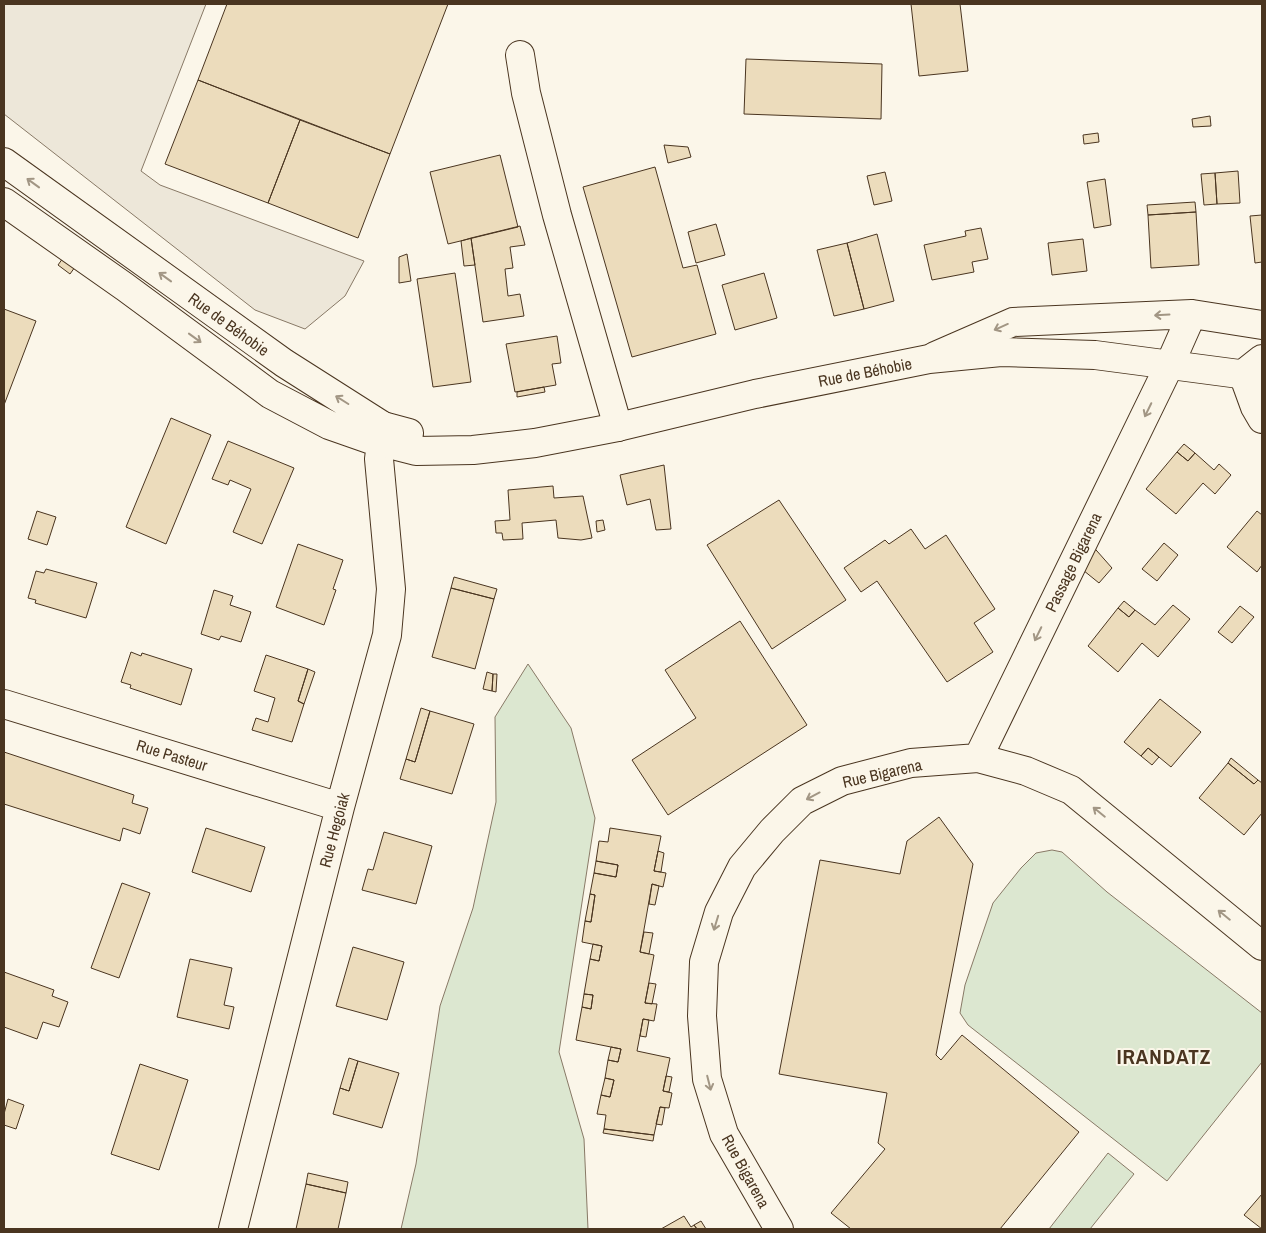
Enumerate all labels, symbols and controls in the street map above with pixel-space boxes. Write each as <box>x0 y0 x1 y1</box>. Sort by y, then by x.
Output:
one-way arrow <box>26 178 40 188</box>
one-way arrow <box>159 272 172 283</box>
street label: Rue de Béhobie <box>184 287 274 361</box>
one-way arrow <box>1154 311 1170 320</box>
one-way arrow <box>994 323 1009 333</box>
one-way arrow <box>188 333 202 343</box>
street label: Rue de Béhobie <box>816 352 914 392</box>
one-way arrow <box>335 394 349 405</box>
one-way arrow <box>1143 402 1153 417</box>
street label: Passage Bigarena <box>1039 508 1107 615</box>
one-way arrow <box>1033 626 1042 641</box>
street label: Rue Pasteur <box>134 734 211 776</box>
street label: Rue Bigarena <box>840 753 925 793</box>
street label: Rue Hegoiak <box>313 790 355 870</box>
one-way arrow <box>805 791 820 801</box>
one-way arrow <box>1092 806 1105 817</box>
one-way arrow <box>1218 909 1231 920</box>
one-way arrow <box>711 914 721 930</box>
district label: IRANDATZ <box>1117 1042 1211 1071</box>
one-way arrow <box>705 1074 714 1090</box>
street label: Rue Bigarena <box>717 1130 776 1212</box>

